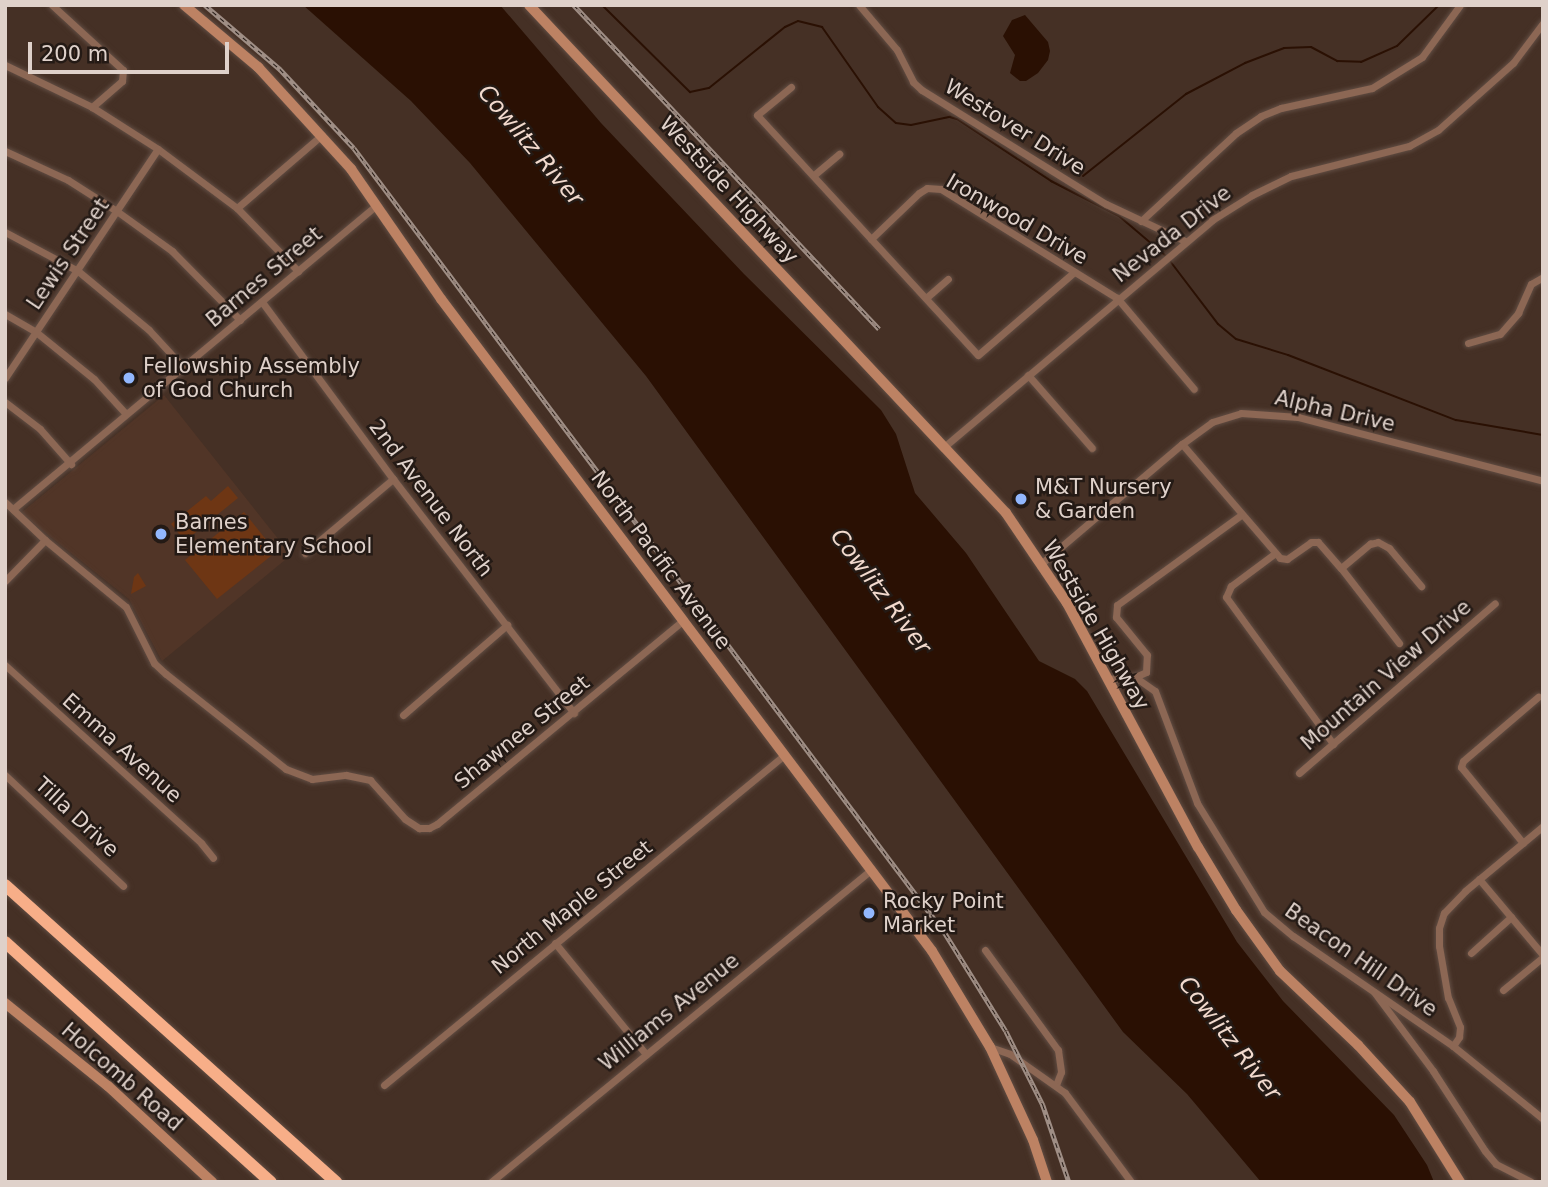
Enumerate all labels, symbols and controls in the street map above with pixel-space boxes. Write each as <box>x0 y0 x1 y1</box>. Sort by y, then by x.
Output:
scale bar <box>32 28 233 72</box>
text: 200 m <box>41 42 108 66</box>
street label: Westover Drive <box>940 74 1090 180</box>
water label: Cowlitz River <box>472 79 590 211</box>
street label: Westside Highway <box>654 111 804 269</box>
street label: Ironwood Drive <box>942 168 1092 270</box>
street label: Nevada Drive <box>1108 180 1236 288</box>
street label: Lewis Street <box>22 194 114 314</box>
street label: Barnes Street <box>201 221 327 333</box>
place label: Fellowship Assembly of God Church <box>143 353 360 403</box>
marker: Fellowship Assembly of God Church <box>121 370 137 386</box>
street label: Alpha Drive <box>1273 385 1397 437</box>
street label: 2nd Avenue North <box>364 415 498 581</box>
street label: North Pacific Avenue <box>586 466 736 654</box>
place label: M&T Nursery & Garden <box>1035 474 1172 524</box>
marker: M&T Nursery & Garden <box>1013 491 1029 507</box>
place label: Barnes Elementary School <box>175 509 372 559</box>
water label: Cowlitz River <box>825 523 937 659</box>
marker: Barnes Elementary School <box>153 526 169 542</box>
street label: Westside Highway <box>1037 536 1155 714</box>
street label: Mountain View Drive <box>1296 594 1476 756</box>
street label: Shawnee Street <box>449 670 595 794</box>
street label: Emma Avenue <box>57 688 187 808</box>
street label: Tilla Drive <box>30 772 124 862</box>
street label: North Maple Street <box>487 835 657 979</box>
place label: Rocky Point Market <box>883 888 1004 938</box>
street label: Beacon Hill Drive <box>1280 898 1442 1022</box>
marker: Rocky Point Market <box>861 905 877 921</box>
street label: Williams Avenue <box>594 948 744 1076</box>
water label: Cowlitz River <box>1173 971 1287 1105</box>
street label: Holcomb Road <box>56 1018 188 1136</box>

